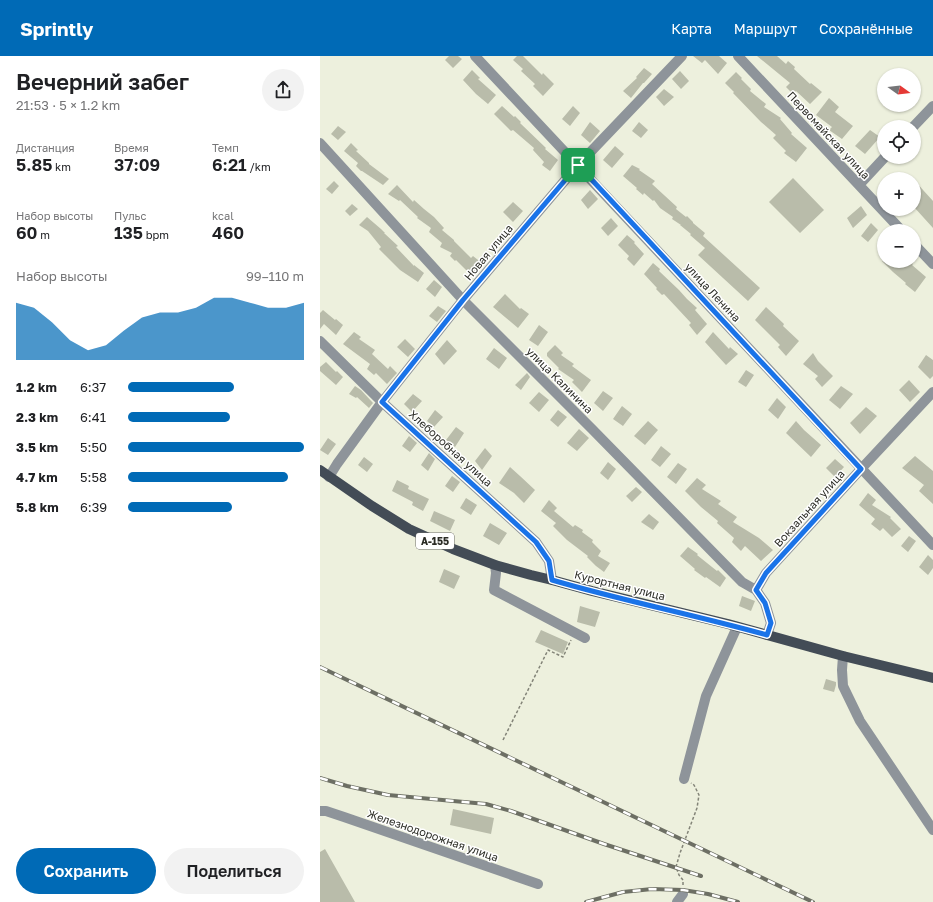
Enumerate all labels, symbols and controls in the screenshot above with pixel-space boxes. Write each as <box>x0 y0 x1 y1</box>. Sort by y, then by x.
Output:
text: Sprintly <box>20 17 94 40</box>
text: Карта <box>671 20 712 37</box>
text: Маршрут <box>734 20 797 37</box>
text: Сохранённые <box>819 20 913 37</box>
text: Вечерний забег <box>16 68 189 95</box>
north arrow <box>877 68 921 112</box>
map controls <box>877 68 921 268</box>
button: share <box>262 69 304 111</box>
street label: Первомайская улица <box>785 89 873 181</box>
text: 21:53 · 5 × 1.2 km <box>16 97 120 113</box>
button: locate <box>877 120 921 164</box>
text: Дистанция <box>16 141 75 154</box>
text: Время <box>114 141 149 154</box>
text: Темп <box>212 141 239 154</box>
pin <box>561 148 595 182</box>
text: 5.85 <box>16 154 52 175</box>
text: 37:09 <box>114 154 160 175</box>
text: 6:21 <box>212 154 247 175</box>
icon: arrive <box>567 154 589 176</box>
text: km <box>52 160 71 173</box>
text: /km <box>247 160 271 173</box>
button: + <box>877 172 921 216</box>
text: Набор высоты <box>16 209 93 222</box>
text: Пульс <box>114 209 147 222</box>
text: kcal <box>212 209 234 222</box>
text: 60 <box>16 222 37 243</box>
text: 135 <box>114 222 143 243</box>
text: 460 <box>212 222 244 243</box>
street label: Новая улица <box>461 222 515 282</box>
button: − <box>877 224 921 268</box>
text: m <box>37 228 50 241</box>
text: bpm <box>143 228 169 241</box>
street label: улица Ленина <box>682 260 744 324</box>
text: Набор высоты <box>16 268 107 284</box>
text: 99–110 m <box>246 268 304 284</box>
street label: улица Калинина <box>524 344 596 416</box>
text: 1.2 km <box>16 379 57 395</box>
text: 6:37 <box>80 379 106 395</box>
street label: Хлеборобная улица <box>407 407 495 489</box>
text: 2.3 km <box>16 409 58 425</box>
text: 6:41 <box>80 409 106 425</box>
text: 3.5 km <box>16 439 58 455</box>
text: 5:50 <box>80 439 107 455</box>
street label: Вокзальная улица <box>771 467 847 549</box>
text: 4.7 km <box>16 469 58 485</box>
text: 5:58 <box>80 469 107 485</box>
text: 5.8 km <box>16 499 59 515</box>
text: 6:39 <box>80 499 107 515</box>
road number: А-155 <box>416 533 454 549</box>
street label: Курортная улица <box>573 567 667 603</box>
street label: Железнодорожная улица <box>366 806 500 864</box>
button: Сохранить <box>16 848 156 894</box>
button: Поделиться <box>164 848 304 894</box>

